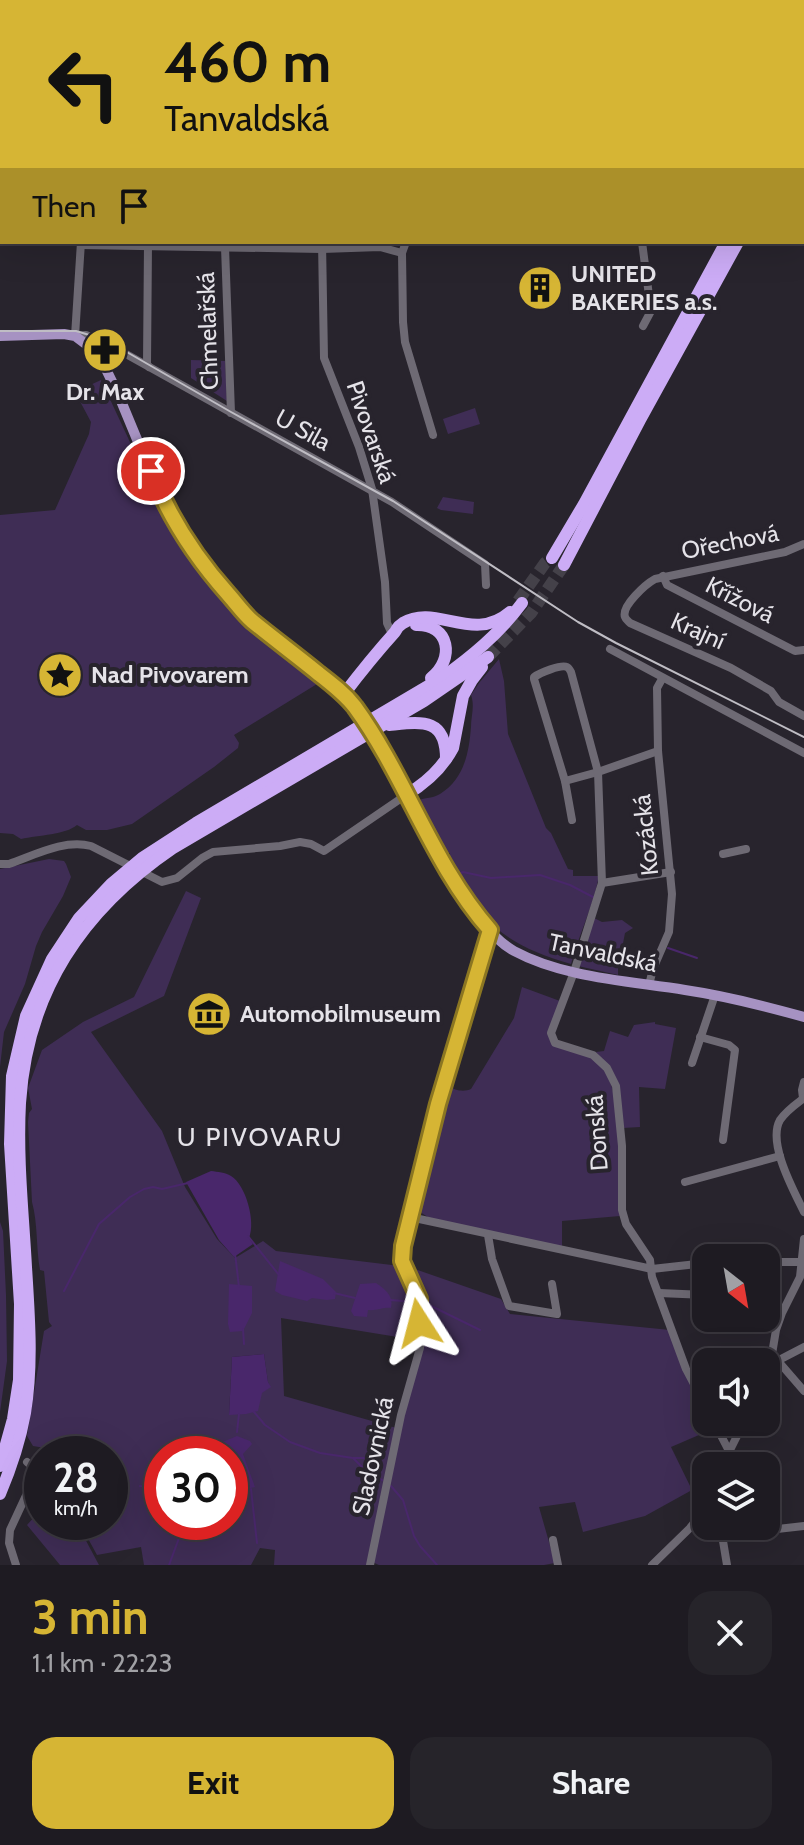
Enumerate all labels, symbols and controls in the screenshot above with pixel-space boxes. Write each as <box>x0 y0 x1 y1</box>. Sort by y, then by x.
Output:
text: 460 m <box>164 28 331 96</box>
icon: left <box>32 32 136 136</box>
text: Tanvaldská <box>164 96 329 140</box>
icon: arrive <box>112 184 156 228</box>
text: Then <box>32 188 96 225</box>
place label: UNITED BAKERIES a.s. <box>571 259 717 316</box>
building icon: UNITED BAKERIES a.s. <box>516 264 564 312</box>
street label: Chmelařská <box>191 271 224 390</box>
pharmacy icon: Dr. Max <box>81 326 129 374</box>
place label: Dr. Max <box>66 377 145 406</box>
street label: Pivovarská <box>340 377 403 487</box>
street label: U Sila <box>270 403 336 457</box>
pin <box>117 437 185 505</box>
icon: arrive <box>129 449 173 493</box>
street label: Ořechová <box>679 518 781 565</box>
street label: Křížová <box>701 570 780 629</box>
street label: Krajní <box>667 606 730 655</box>
place icon: Nad Pivovarem <box>36 651 84 699</box>
place label: Nad Pivovarem <box>91 660 249 689</box>
street label: Kozácká <box>627 792 664 877</box>
street label: Tanvaldská <box>546 927 660 978</box>
museum icon: Automobilmuseum <box>185 990 233 1038</box>
place label: Automobilmuseum <box>240 999 441 1028</box>
street label: Donská <box>579 1094 614 1172</box>
district label: U PIVOVARU <box>177 1121 343 1153</box>
north arrow <box>692 1244 780 1332</box>
map controls <box>692 1244 780 1540</box>
position arrow <box>377 1281 461 1365</box>
button: sound <box>692 1348 780 1436</box>
street label: Sladovnická <box>346 1393 399 1518</box>
speed limit sign: 30 <box>144 1436 248 1540</box>
button: layers <box>692 1452 780 1540</box>
text: 28 <box>53 1453 99 1502</box>
text: km/h <box>54 1496 98 1520</box>
text: 3 min <box>32 1588 148 1646</box>
button: close <box>688 1591 772 1675</box>
text: 1.1 km · 22:23 <box>32 1647 173 1679</box>
button: Exit <box>32 1737 394 1829</box>
button: Share <box>410 1737 772 1829</box>

